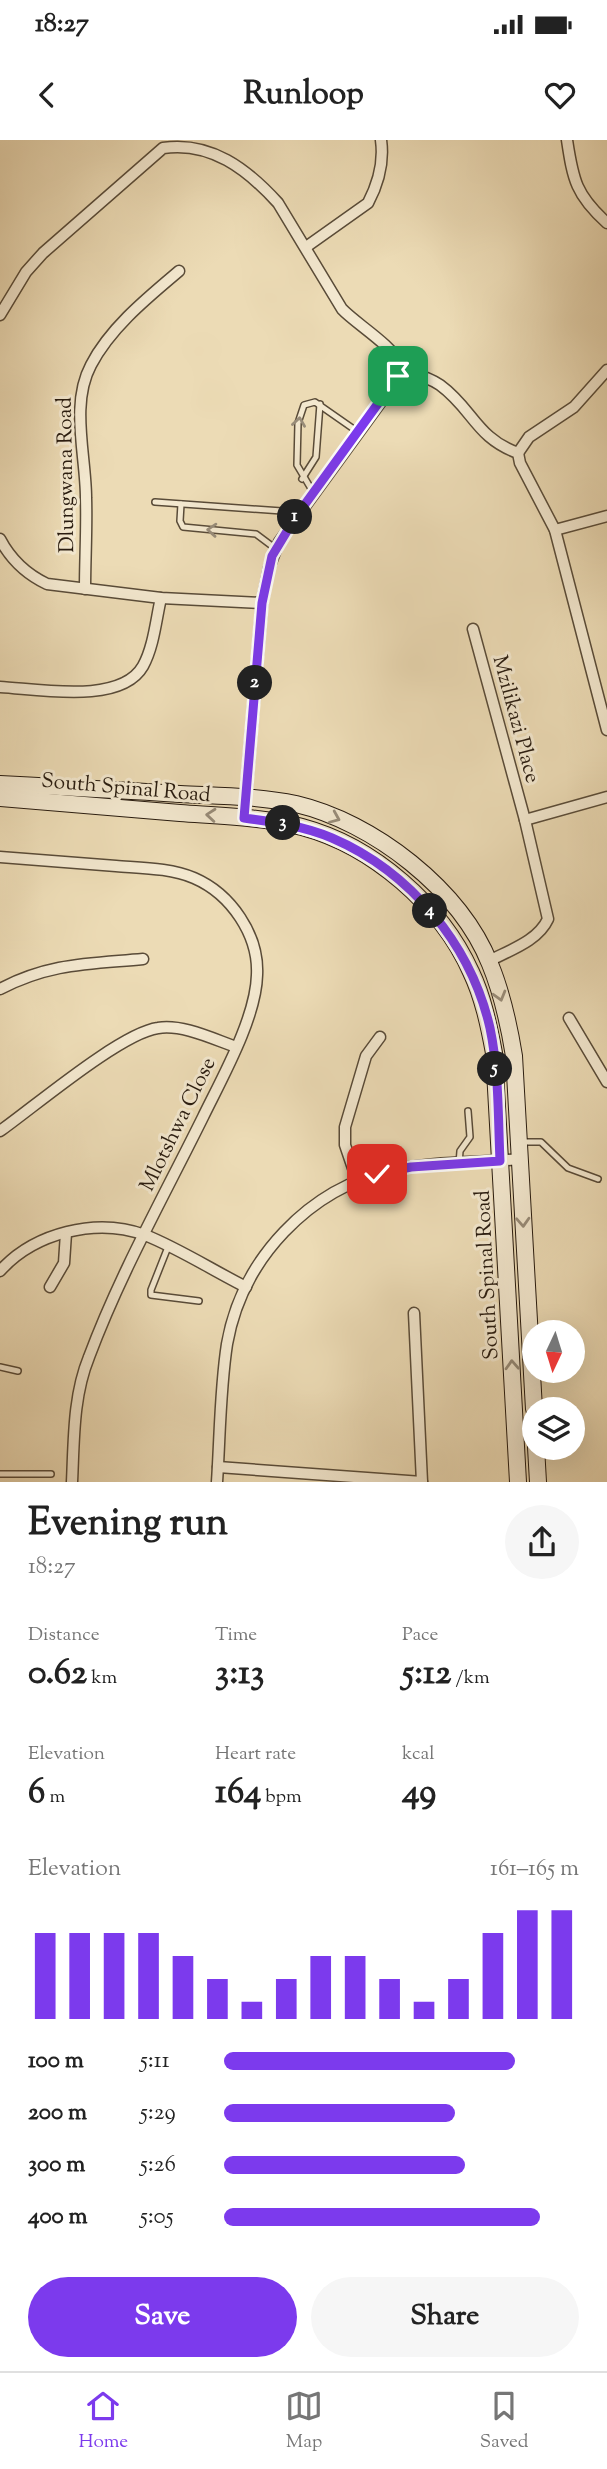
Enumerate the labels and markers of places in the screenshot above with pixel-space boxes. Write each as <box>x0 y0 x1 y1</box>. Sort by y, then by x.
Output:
pin <box>368 346 428 406</box>
pin: 1 <box>278 500 312 534</box>
pin: 2 <box>238 666 272 700</box>
pin: 3 <box>266 806 300 840</box>
pin: 4 <box>412 894 448 928</box>
pin: 5 <box>477 1052 512 1086</box>
pin <box>347 1144 407 1204</box>

